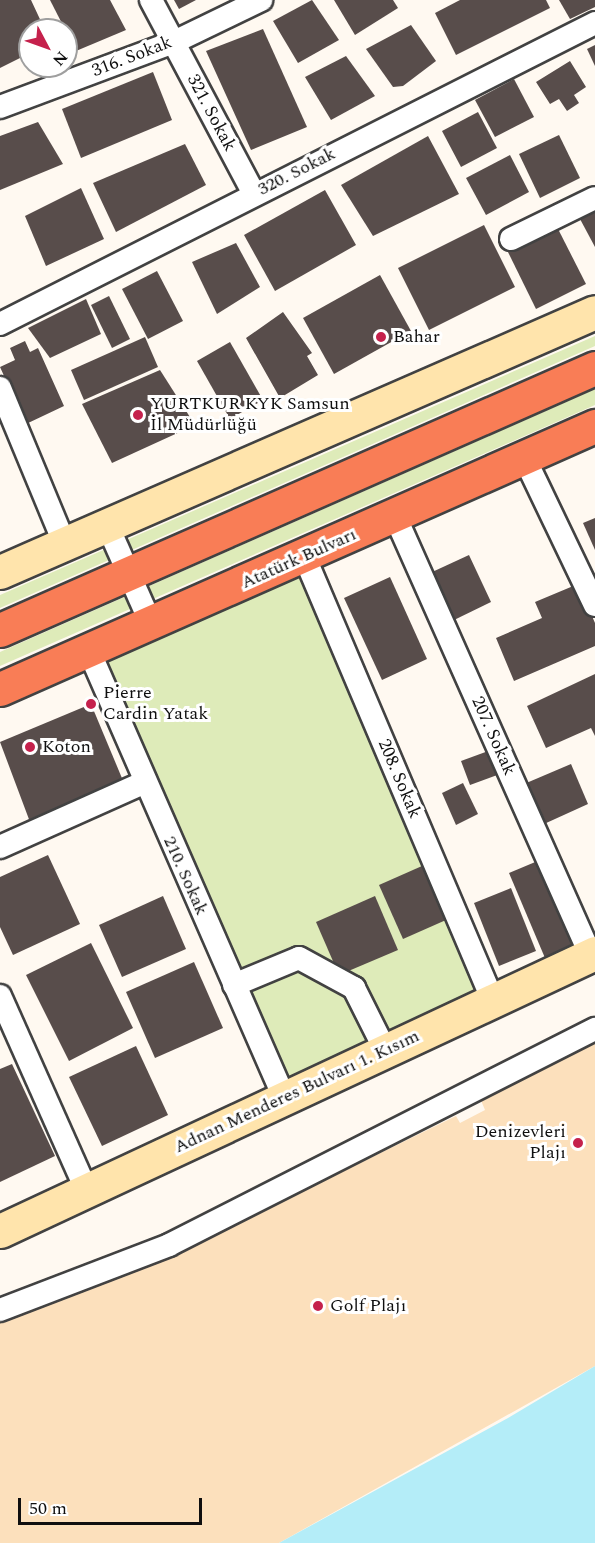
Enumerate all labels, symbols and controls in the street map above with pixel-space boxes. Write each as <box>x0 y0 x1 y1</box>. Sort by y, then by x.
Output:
north arrow <box>18 18 78 78</box>
street label: 316. Sokak <box>89 32 175 82</box>
text: N <box>47 46 73 71</box>
street label: 321. Sokak <box>182 71 240 155</box>
street label: 320. Sokak <box>255 143 339 201</box>
place label: Bahar <box>393 326 440 348</box>
marker: Bahar <box>374 330 388 344</box>
place label: YURTKUR KYK Samsun İl Müdürlüğü <box>150 394 350 436</box>
marker: YURTKUR KYK Samsun İl Müdürlüğü <box>131 408 145 422</box>
street label: Atatürk Bulvarı <box>238 524 360 594</box>
place label: Pierre Cardin Yatak <box>103 683 208 726</box>
street label: 207. Sokak <box>466 693 520 779</box>
marker: Pierre Cardin Yatak <box>84 697 98 711</box>
place label: Koton <box>42 736 91 758</box>
street label: 208. Sokak <box>373 736 425 822</box>
marker: Koton <box>23 740 37 754</box>
street label: 210. Sokak <box>158 833 212 919</box>
street label: Adnan Menderes Bulvarı 1. Kısım <box>171 1026 423 1158</box>
place label: Denizevleri Plajı <box>475 1122 566 1164</box>
marker: Denizevleri Plajı <box>571 1136 585 1150</box>
place label: Golf Plajı <box>330 1295 406 1317</box>
marker: Golf Plajı <box>311 1299 325 1313</box>
scale bar <box>21 1486 206 1524</box>
text: 50 m <box>29 1495 67 1522</box>

